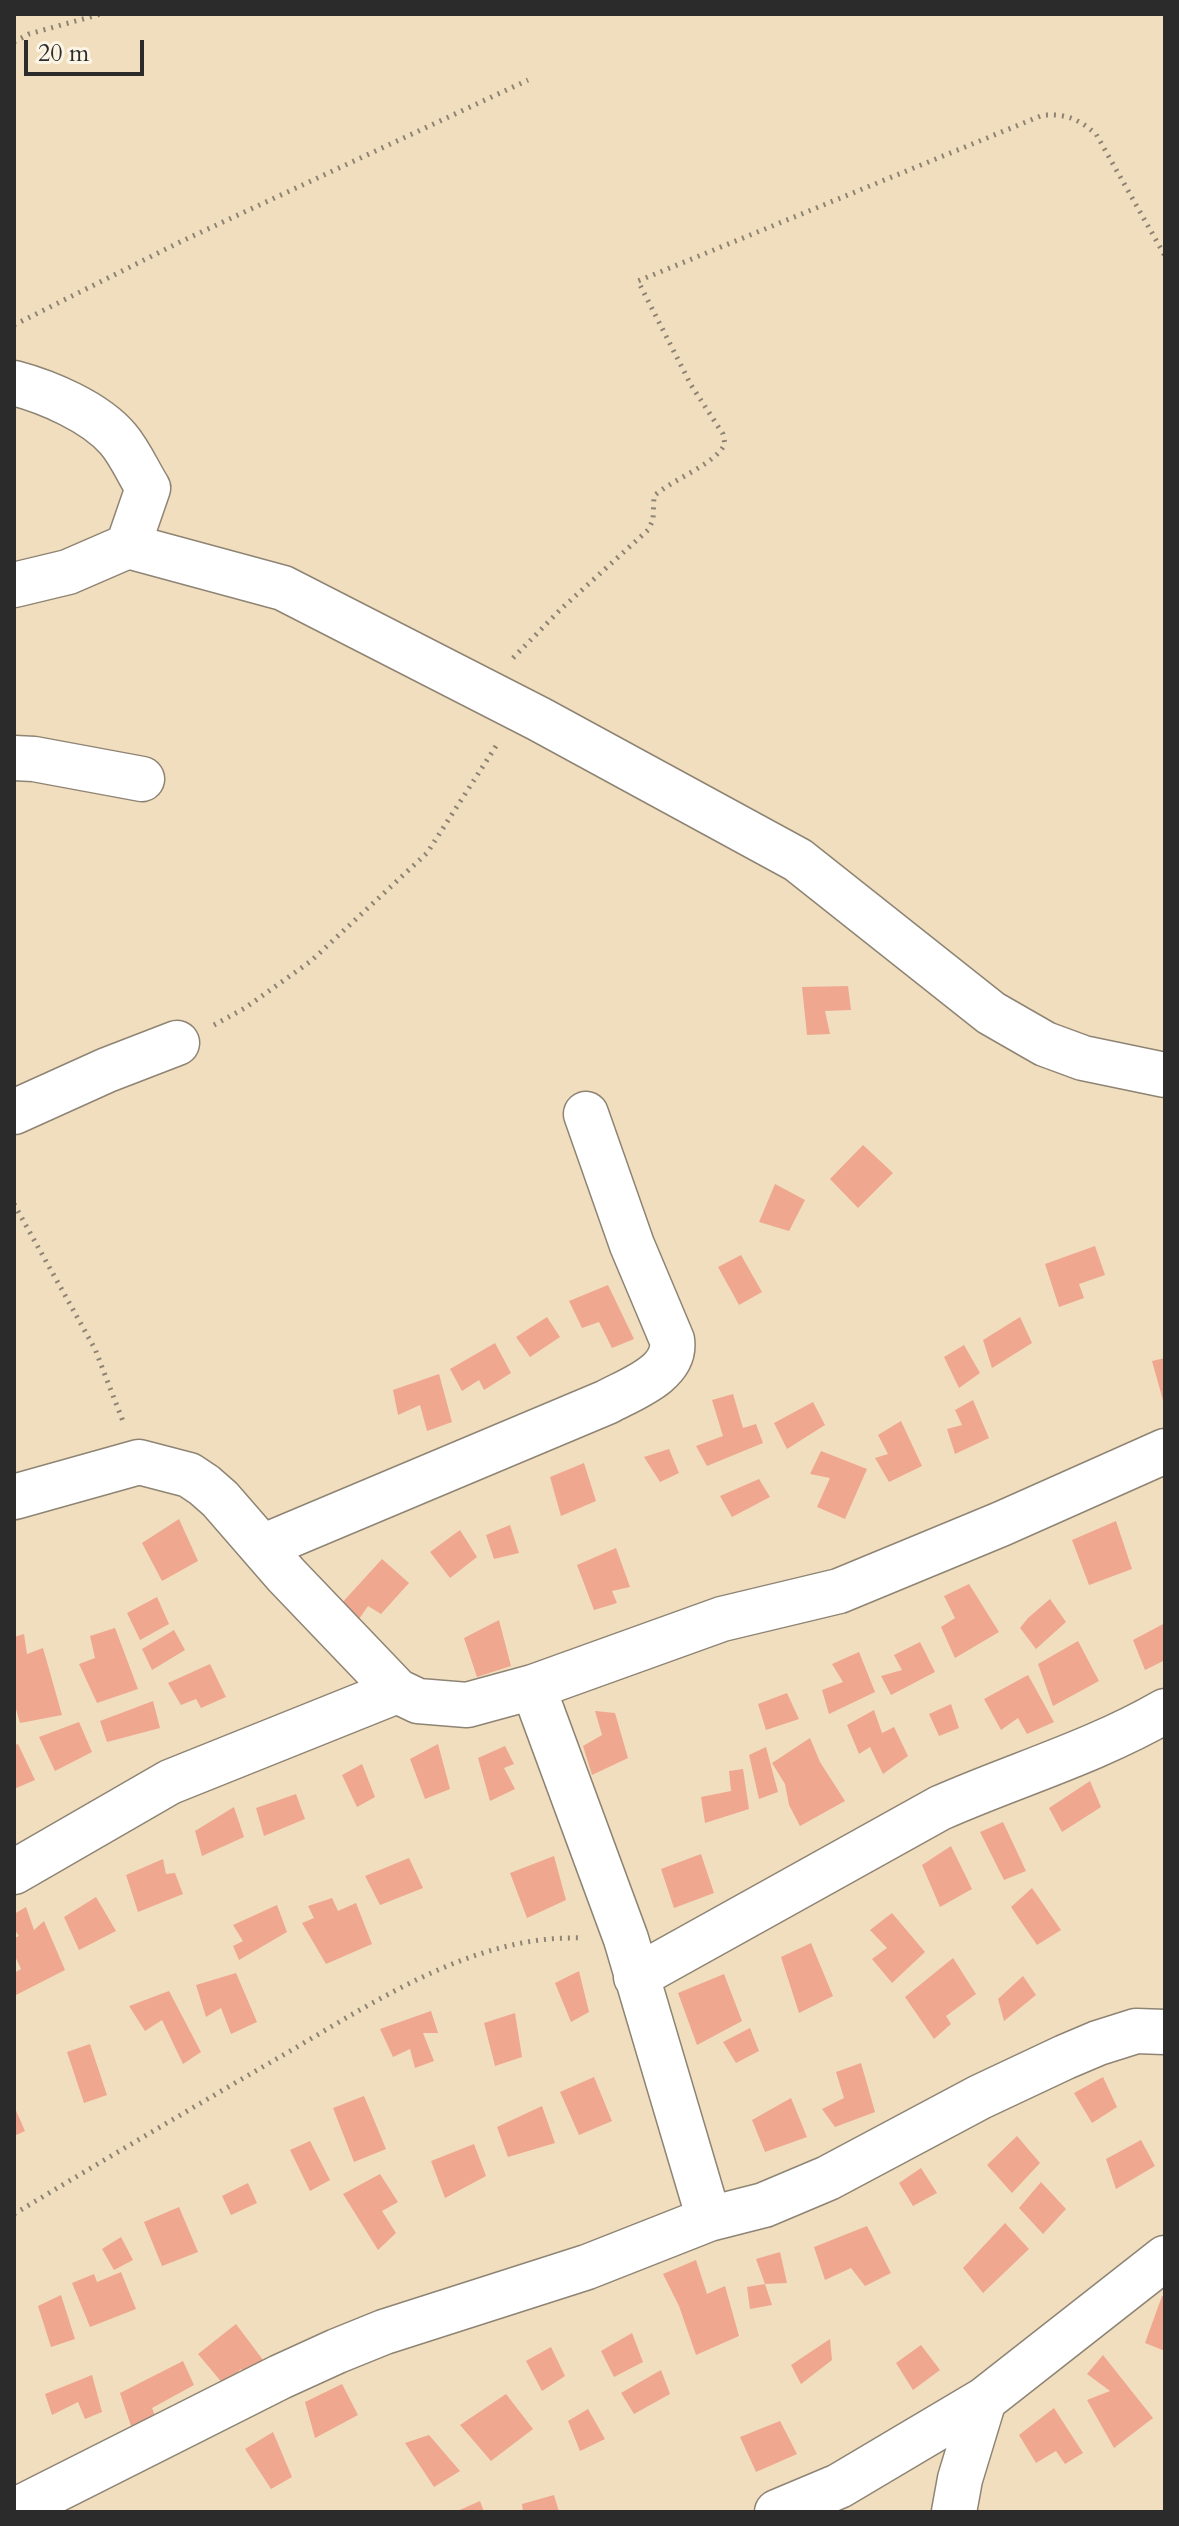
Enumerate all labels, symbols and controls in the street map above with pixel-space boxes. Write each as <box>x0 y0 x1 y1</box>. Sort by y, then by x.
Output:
scale bar <box>28 24 148 74</box>
text: 20 m <box>38 37 89 70</box>

